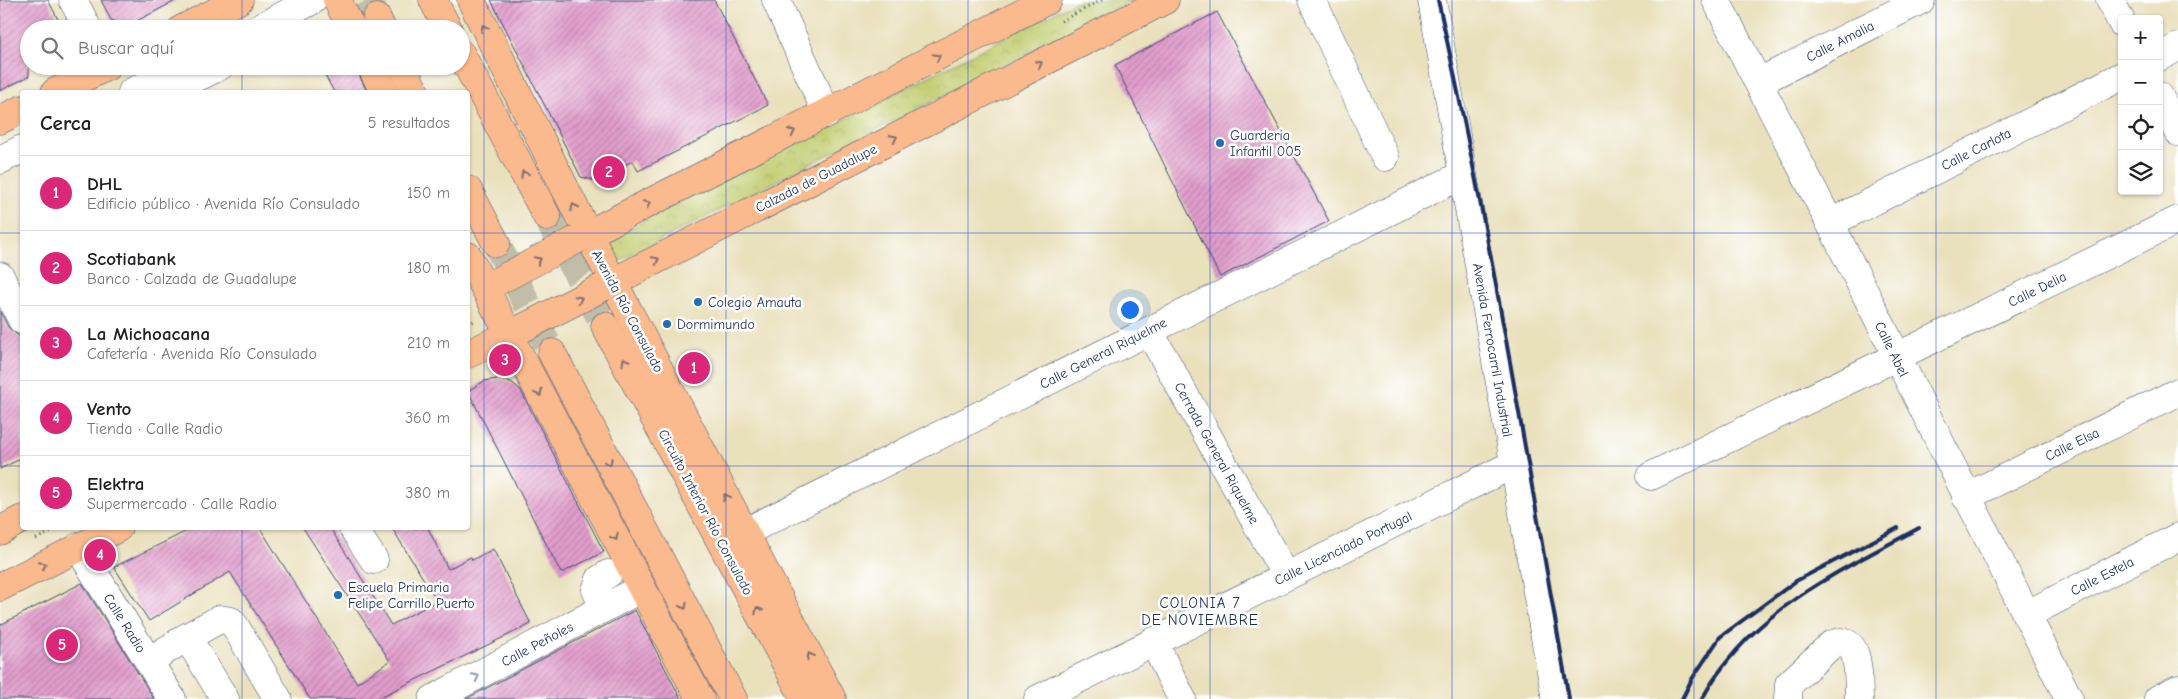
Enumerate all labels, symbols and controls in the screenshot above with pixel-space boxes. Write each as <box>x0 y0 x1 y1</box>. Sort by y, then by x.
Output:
map controls <box>2118 15 2163 195</box>
button: + <box>2118 15 2163 60</box>
street label: Calle Amalia <box>1803 17 1877 66</box>
search box <box>20 20 470 75</box>
one-way arrow <box>480 24 490 33</box>
icon: search <box>38 34 66 62</box>
text: Buscar aquí <box>78 37 174 59</box>
one-way arrow <box>931 53 940 63</box>
one-way arrow <box>1034 60 1043 70</box>
button: − <box>2118 60 2163 105</box>
button: locate <box>2118 105 2163 150</box>
text: Cerca <box>40 111 91 135</box>
text: 5 resultados <box>368 114 450 132</box>
street label: Calle Carlota <box>1938 125 2014 174</box>
one-way arrow <box>787 127 796 138</box>
place label: Guarderia Infantil 005 <box>1230 127 1301 160</box>
one-way arrow <box>889 134 898 144</box>
marker: Guarderia Infantil 005 <box>1214 137 1226 149</box>
street label: Calzada de Guadalupe <box>753 140 880 216</box>
button: layers <box>2118 150 2163 195</box>
pin: 2 <box>593 153 625 191</box>
one-way arrow <box>520 170 530 179</box>
text: DHL <box>87 173 122 195</box>
text: 1 <box>53 184 59 202</box>
text: 150 m <box>407 184 450 202</box>
text: Edificio público · Avenida Río Consulado <box>87 195 360 213</box>
one-way arrow <box>642 200 651 210</box>
one-way arrow <box>570 204 580 213</box>
street label: Avenida Río Consulado <box>588 247 667 375</box>
text: Scotiabank <box>87 248 176 270</box>
one-way arrow <box>533 256 542 266</box>
one-way arrow <box>651 256 660 266</box>
text: 2 <box>52 259 60 277</box>
text: 180 m <box>407 259 450 277</box>
street label: Avenida Ferrocarril Industrial <box>1469 262 1516 438</box>
street label: Calle Delia <box>2005 268 2069 311</box>
text: Banco · Calzada de Guadalupe <box>87 270 297 288</box>
place label: Colegio Amauta <box>708 294 802 311</box>
one-way arrow <box>573 295 582 305</box>
marker: Colegio Amauta <box>692 296 704 308</box>
your location <box>1117 297 1143 323</box>
street label: Calle General Riquelme <box>1037 314 1170 393</box>
place label: Dormimundo <box>677 316 755 333</box>
marker: Dormimundo <box>661 318 673 330</box>
street label: Calle Abel <box>1871 319 1912 380</box>
text: La Michoacana <box>87 323 210 345</box>
text: 3 <box>52 334 60 352</box>
text: 210 m <box>407 334 450 352</box>
pin: 3 <box>489 341 521 379</box>
text: Cafetería · Avenida Río Consulado <box>87 345 317 363</box>
pin: 1 <box>678 349 710 387</box>
one-way arrow <box>621 358 631 367</box>
street label: Cerrada General Riquelme <box>1170 379 1263 527</box>
one-way arrow <box>533 388 543 397</box>
text: Vento <box>87 398 131 420</box>
text: 4 <box>52 409 60 427</box>
text: 360 m <box>405 409 450 427</box>
text: Tienda · Calle Radio <box>87 420 223 438</box>
street label: Calle Elsa <box>2042 424 2102 465</box>
street label: Circuito Interior Río Consulado <box>655 426 757 598</box>
one-way arrow <box>603 457 613 466</box>
text: Elektra <box>87 473 144 495</box>
text: 5 <box>52 484 60 502</box>
text: 380 m <box>405 484 450 502</box>
one-way arrow <box>722 493 732 502</box>
text: Supermercado · Calle Radio <box>87 495 277 513</box>
street label: Calle Licenciado Portugal <box>1272 508 1415 589</box>
one-way arrow <box>609 532 619 541</box>
pin: 4 <box>84 536 116 574</box>
street label: Calle Estela <box>2068 553 2137 600</box>
one-way arrow <box>38 561 47 571</box>
place label: Escuela Primaria Felipe Carrillo Puerto <box>348 579 475 612</box>
marker: Escuela Primaria Felipe Carrillo Puerto <box>332 589 344 601</box>
street label: Calle Radio <box>100 590 150 656</box>
district label: COLONIA 7 DE NOVIEMBRE <box>1141 594 1259 629</box>
one-way arrow <box>678 601 688 610</box>
one-way arrow <box>754 606 764 615</box>
street label: Calle Peñoles <box>498 618 576 670</box>
pin: 5 <box>46 626 78 664</box>
one-way arrow <box>806 652 816 661</box>
one-way arrow <box>471 673 480 683</box>

